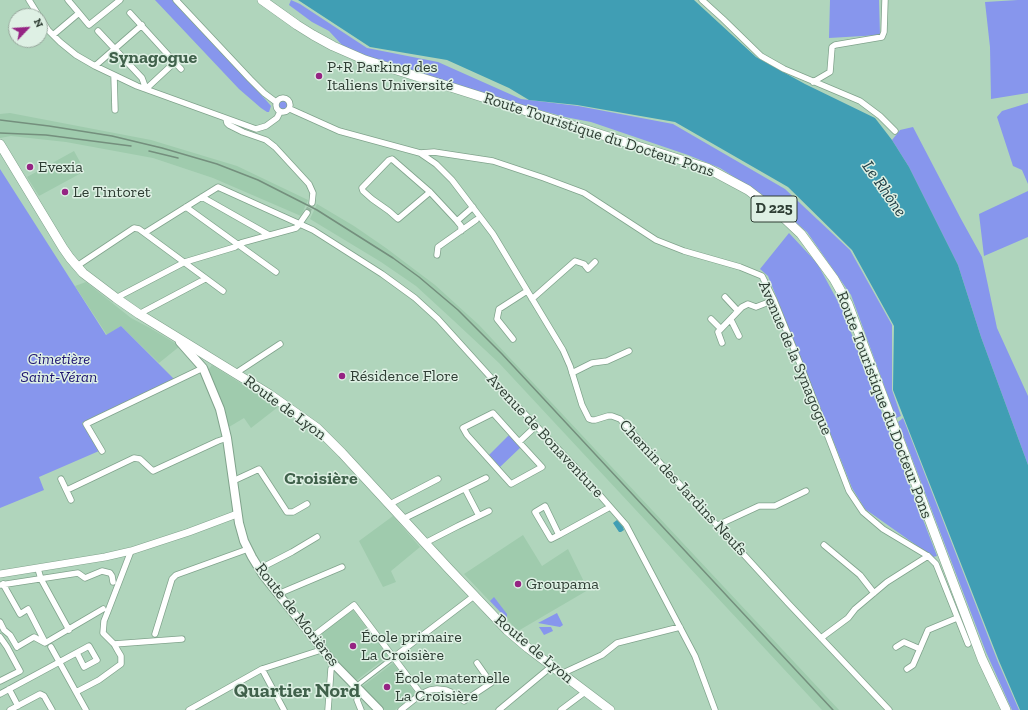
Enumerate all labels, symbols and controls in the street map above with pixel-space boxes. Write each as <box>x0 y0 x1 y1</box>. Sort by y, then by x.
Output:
north arrow <box>8 8 48 48</box>
text: N <box>31 17 46 30</box>
district label: Synagogue <box>109 47 197 69</box>
place label: P+R Parking des Italiens Université <box>327 57 453 95</box>
marker: P+R Parking des Italiens Université <box>314 71 324 81</box>
street label: Route Touristique du Docteur Pons <box>481 89 717 181</box>
place label: Evexia <box>38 157 83 177</box>
water label: Le Rhône <box>857 157 911 221</box>
marker: Evexia <box>25 162 35 172</box>
place label: Le Tintoret <box>73 182 151 202</box>
marker: Le Tintoret <box>60 187 70 197</box>
road number: D 225 <box>751 196 797 222</box>
street label: Avenue de la Synagogue <box>754 278 836 438</box>
street label: Route Touristique du Docteur Pons <box>832 289 936 521</box>
park label: Cimetière Saint-Véran <box>21 349 97 387</box>
place label: Résidence Flore <box>350 366 458 386</box>
street label: Avenue de Bonaventure <box>483 370 607 502</box>
marker: Résidence Flore <box>337 371 347 381</box>
street label: Route de Lyon <box>240 372 330 444</box>
street label: Chemin des Jardins Neufs <box>615 416 751 560</box>
district label: Croisière <box>284 468 358 490</box>
street label: Route de Morières <box>251 560 343 670</box>
place label: Groupama <box>526 574 599 594</box>
marker: Groupama <box>513 579 523 589</box>
street label: Route de Lyon <box>491 610 577 688</box>
place label: École primaire La Croisière <box>361 627 462 665</box>
marker: École primaire La Croisière <box>348 641 358 651</box>
place label: École maternelle La Croisière <box>395 668 510 706</box>
district label: Quartier Nord <box>234 679 360 703</box>
marker: École maternelle La Croisière <box>382 682 392 692</box>

